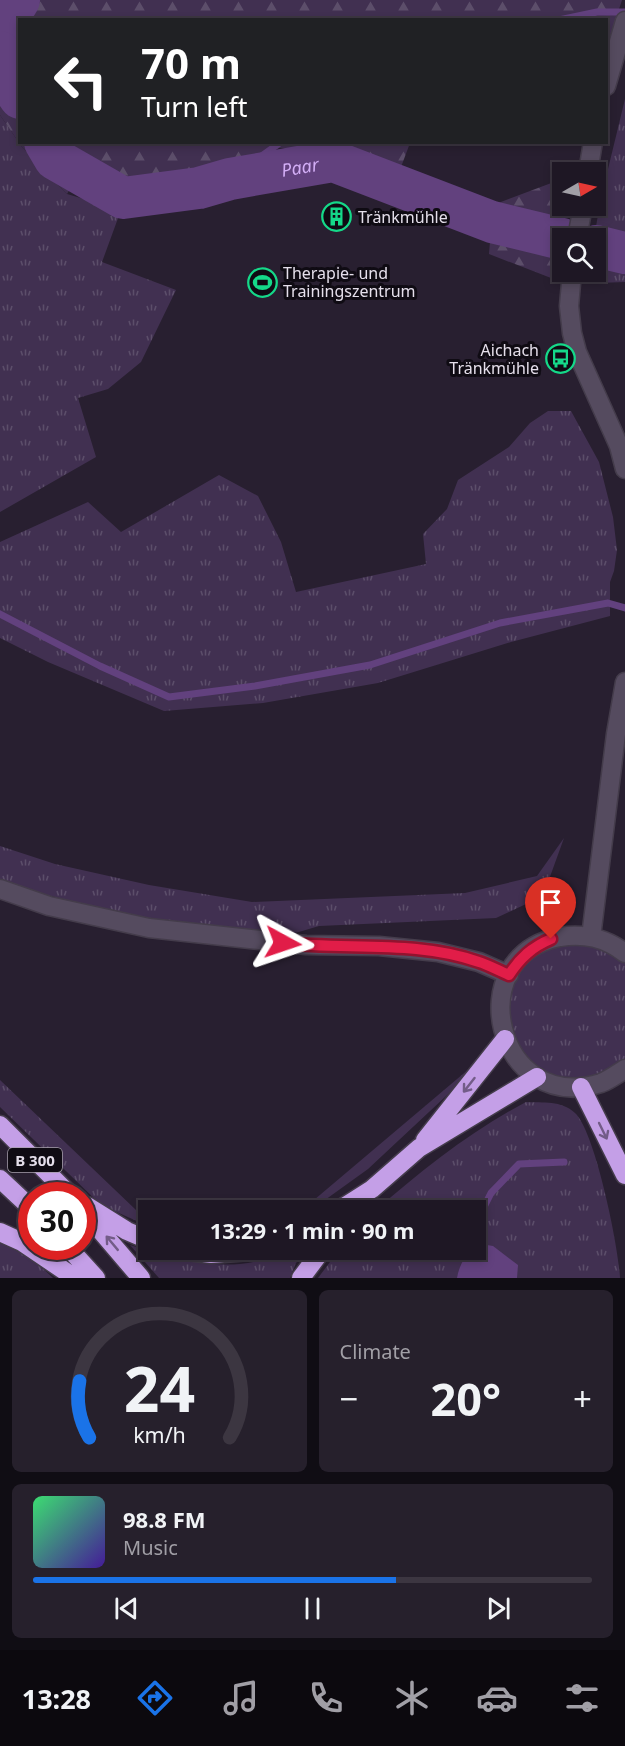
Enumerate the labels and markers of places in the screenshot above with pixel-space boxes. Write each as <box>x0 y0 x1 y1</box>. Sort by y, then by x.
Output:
building icon: Tränkmühle <box>321 201 353 233</box>
place label: Tränkmühle <box>358 206 448 228</box>
place label: Therapie- und Trainingszentrum <box>283 262 416 302</box>
sports icon: Therapie- und Trainingszentrum <box>246 266 278 298</box>
place label: Aichach Tränkmühle <box>449 339 539 379</box>
bus stop icon: Aichach Tränkmühle <box>544 343 576 375</box>
pin <box>525 877 576 939</box>

